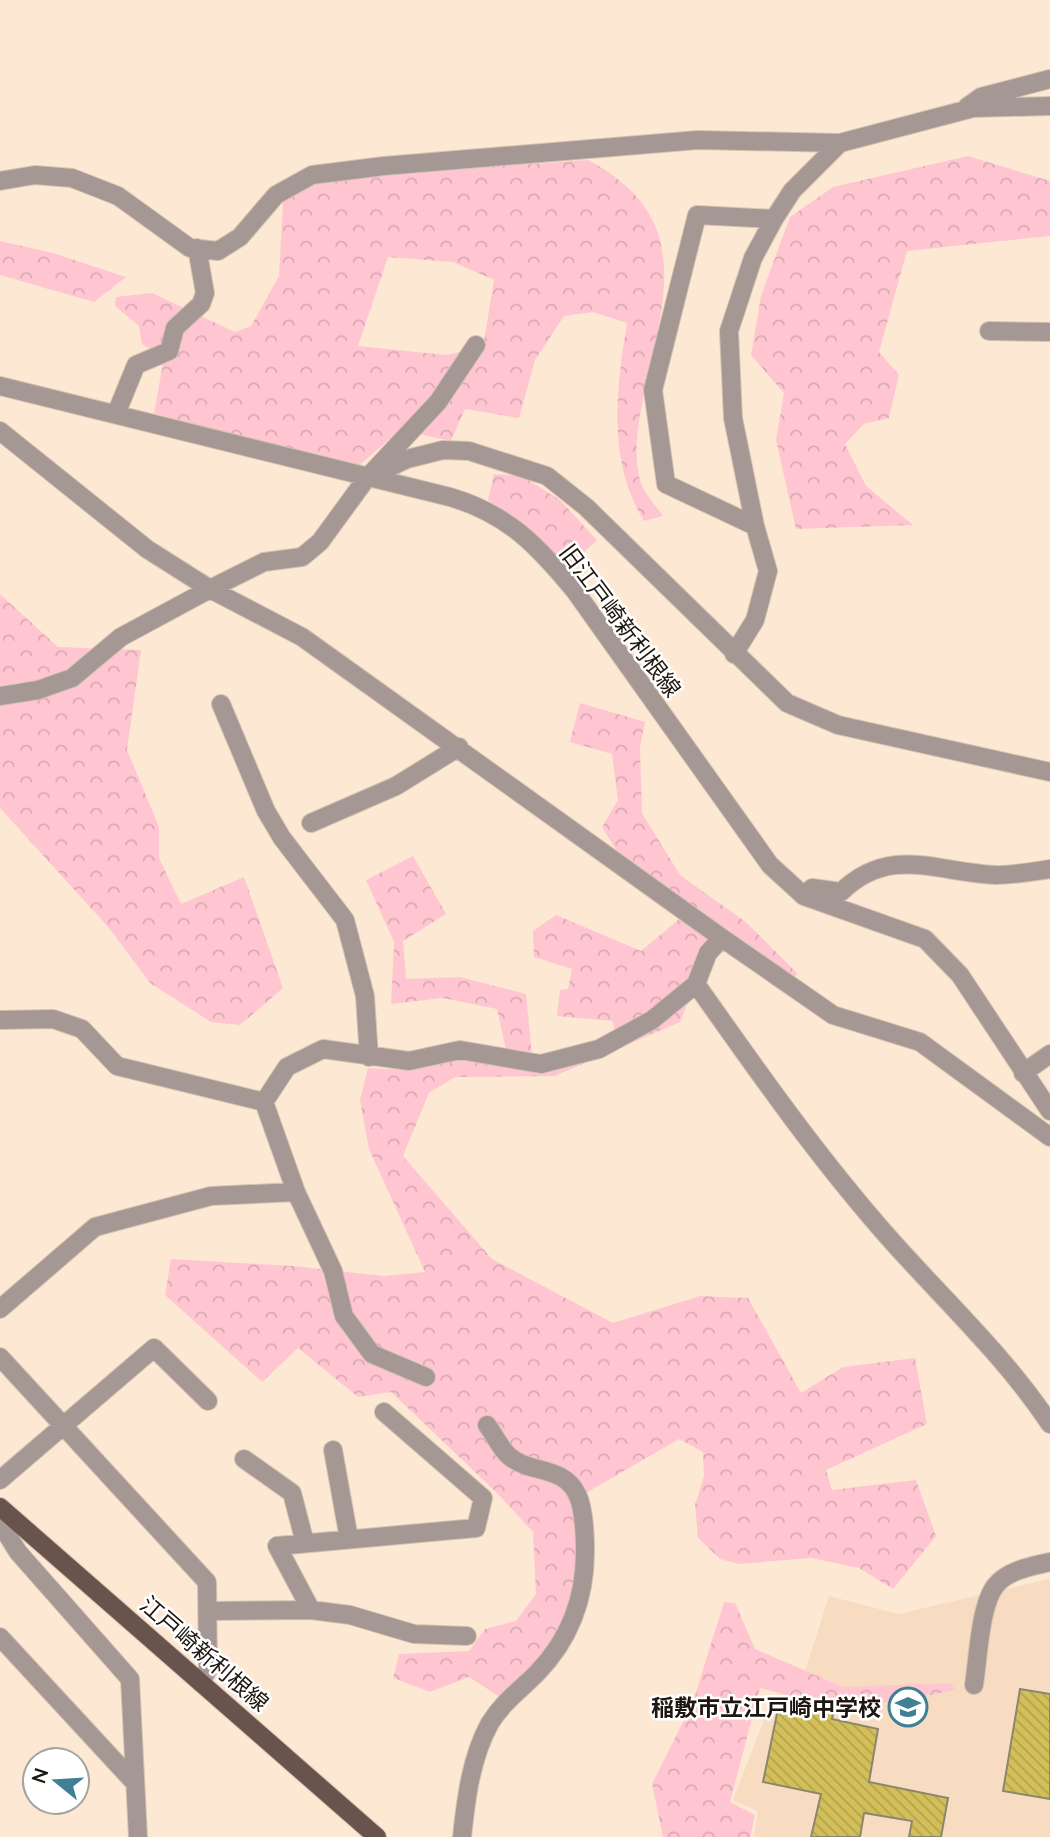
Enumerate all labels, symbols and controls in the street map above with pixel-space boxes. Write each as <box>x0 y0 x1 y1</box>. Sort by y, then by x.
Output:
street label: 旧江戸崎新利根線 <box>554 538 688 702</box>
street label: 江戸崎新利根線 <box>135 1590 275 1716</box>
school or university icon: 稲敷市立江戸崎中学校 <box>887 1686 929 1728</box>
place label: 稲敷市立江戸崎中学校 <box>651 1693 881 1721</box>
north arrow <box>21 1746 91 1816</box>
text: N <box>26 1765 53 1786</box>

